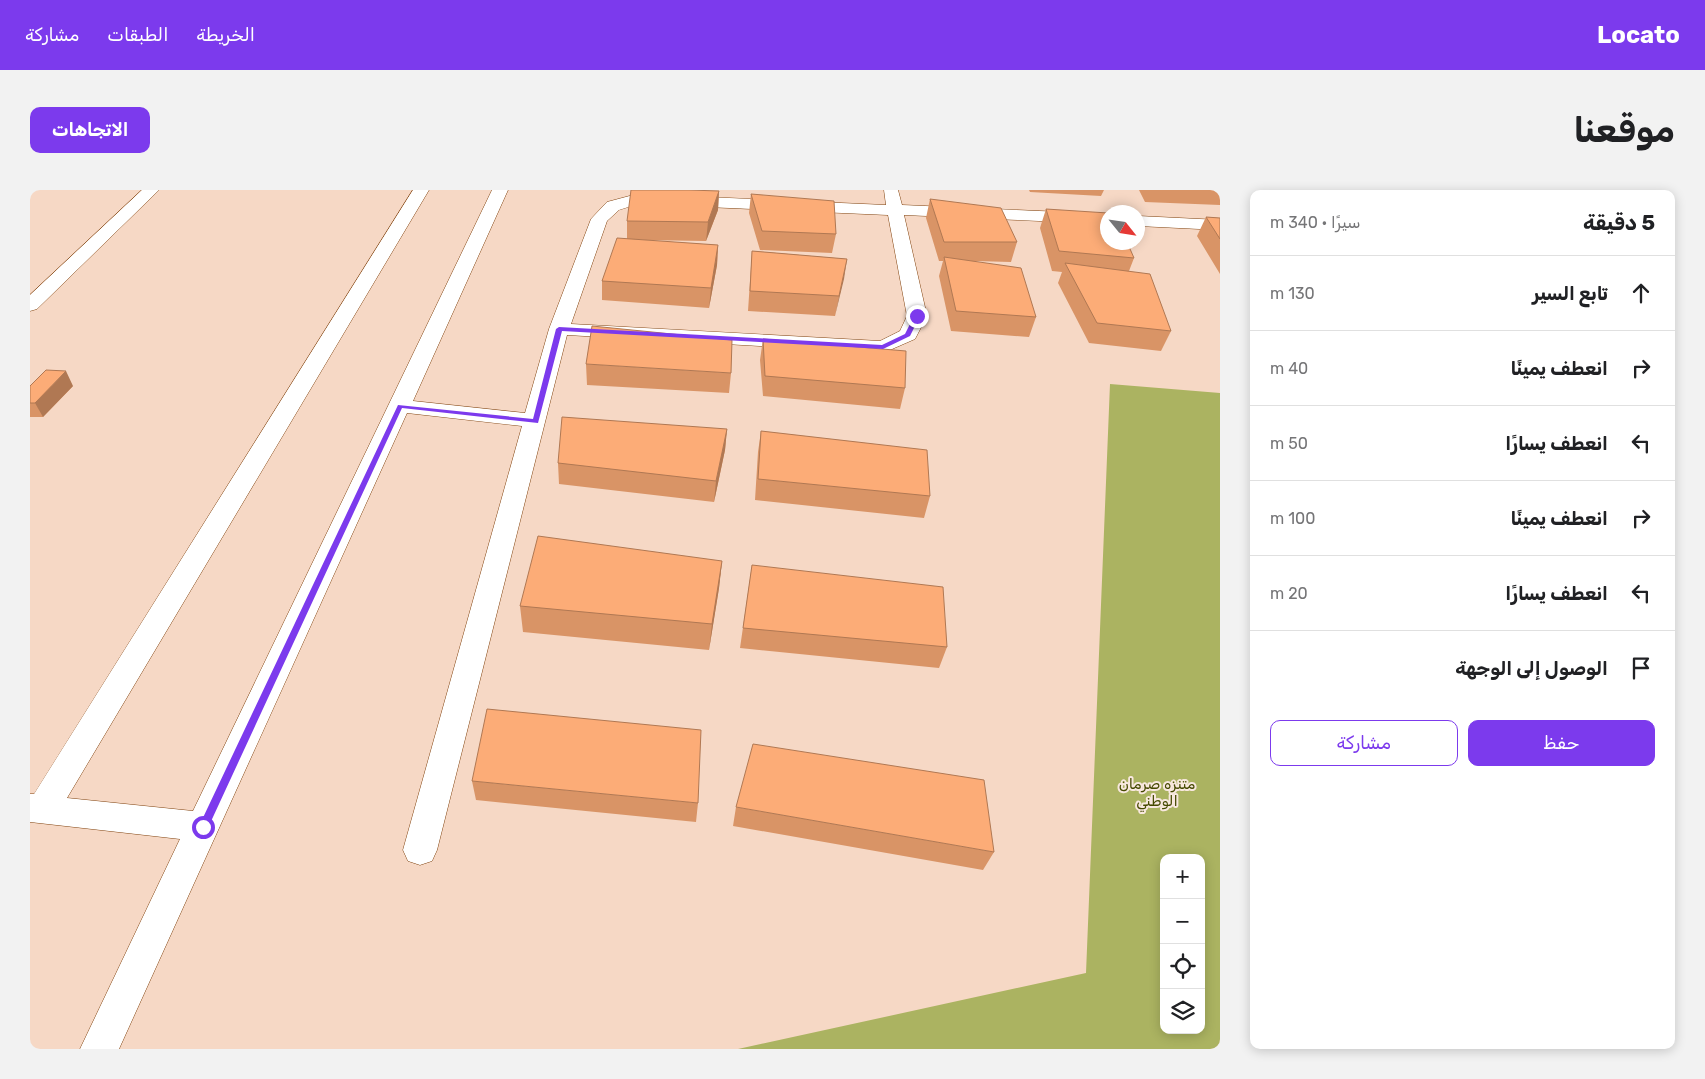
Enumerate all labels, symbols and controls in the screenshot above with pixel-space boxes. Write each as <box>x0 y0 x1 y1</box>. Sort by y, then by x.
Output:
text: Locato <box>1597 21 1680 49</box>
text: مشاركة <box>25 24 79 46</box>
text: الطبقات <box>107 24 168 46</box>
text: الخريطة <box>196 24 255 46</box>
button: الاتجاهات <box>30 107 150 153</box>
text: موقعنا <box>1573 109 1675 151</box>
north arrow <box>1100 205 1145 250</box>
text: 5 دقيقة <box>1583 210 1655 235</box>
text: سيرًا · 340 m <box>1270 213 1361 232</box>
icon: ahead <box>1627 279 1655 307</box>
text: تابع السير <box>1532 282 1608 305</box>
text: 130 m <box>1270 284 1315 303</box>
route end <box>906 305 929 328</box>
icon: right <box>1627 354 1655 382</box>
text: انعطف يمينًا <box>1511 357 1608 380</box>
text: 40 m <box>1270 359 1308 378</box>
icon: left <box>1627 429 1655 457</box>
text: انعطف يسارًا <box>1505 432 1608 455</box>
text: 50 m <box>1270 434 1308 453</box>
icon: right <box>1627 504 1655 532</box>
text: انعطف يمينًا <box>1511 507 1608 530</box>
text: 100 m <box>1270 509 1315 528</box>
icon: left <box>1627 579 1655 607</box>
text: انعطف يسارًا <box>1505 582 1608 605</box>
text: 20 m <box>1270 584 1308 603</box>
icon: arrive <box>1627 654 1655 682</box>
text: الوصول إلى الوجهة <box>1455 657 1608 680</box>
button: مشاركة <box>1270 720 1458 766</box>
button: حفظ <box>1468 720 1655 766</box>
park label: متنزه صرمان الوطني <box>1119 775 1195 813</box>
route start <box>192 816 215 839</box>
map controls <box>1160 854 1205 1034</box>
button: + <box>1160 854 1205 899</box>
button: − <box>1160 899 1205 944</box>
button: locate <box>1160 944 1205 989</box>
button: layers <box>1160 989 1205 1034</box>

